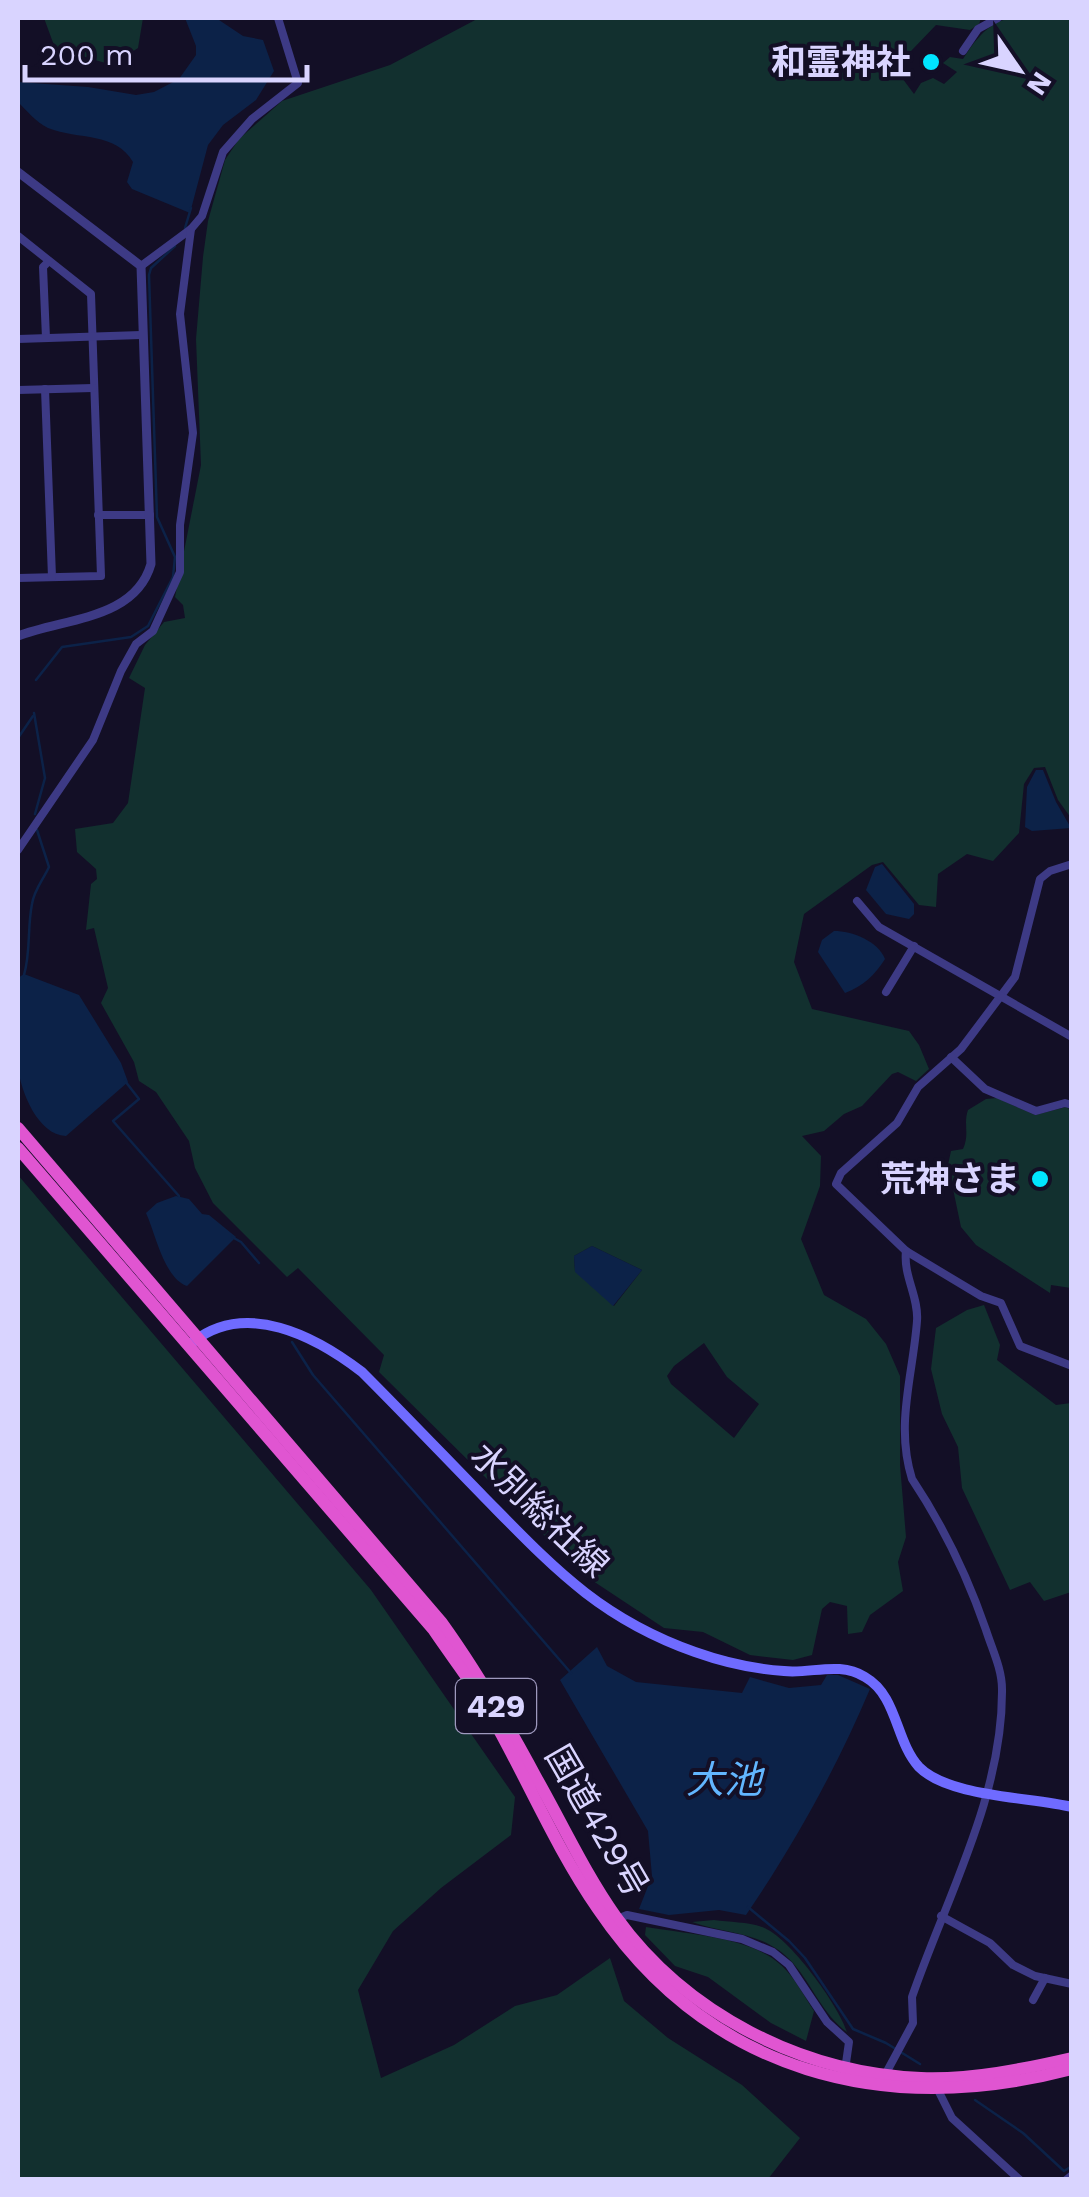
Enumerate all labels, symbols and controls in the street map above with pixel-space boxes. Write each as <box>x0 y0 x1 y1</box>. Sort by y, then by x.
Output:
scale bar <box>25 20 308 82</box>
north arrow <box>969 20 1069 120</box>
text: 200 m <box>40 37 134 72</box>
place label: 和霊神社 <box>771 41 911 83</box>
marker: 和霊神社 <box>920 51 942 73</box>
text: N <box>1020 66 1059 102</box>
place label: 荒神さま <box>880 1158 1020 1200</box>
marker: 荒神さま <box>1029 1168 1051 1190</box>
street label: 水別総社線 <box>462 1434 618 1586</box>
road number: 429 <box>456 1679 536 1733</box>
street label: 国道429号 <box>537 1738 657 1904</box>
water label: 大池 <box>686 1758 766 1802</box>

